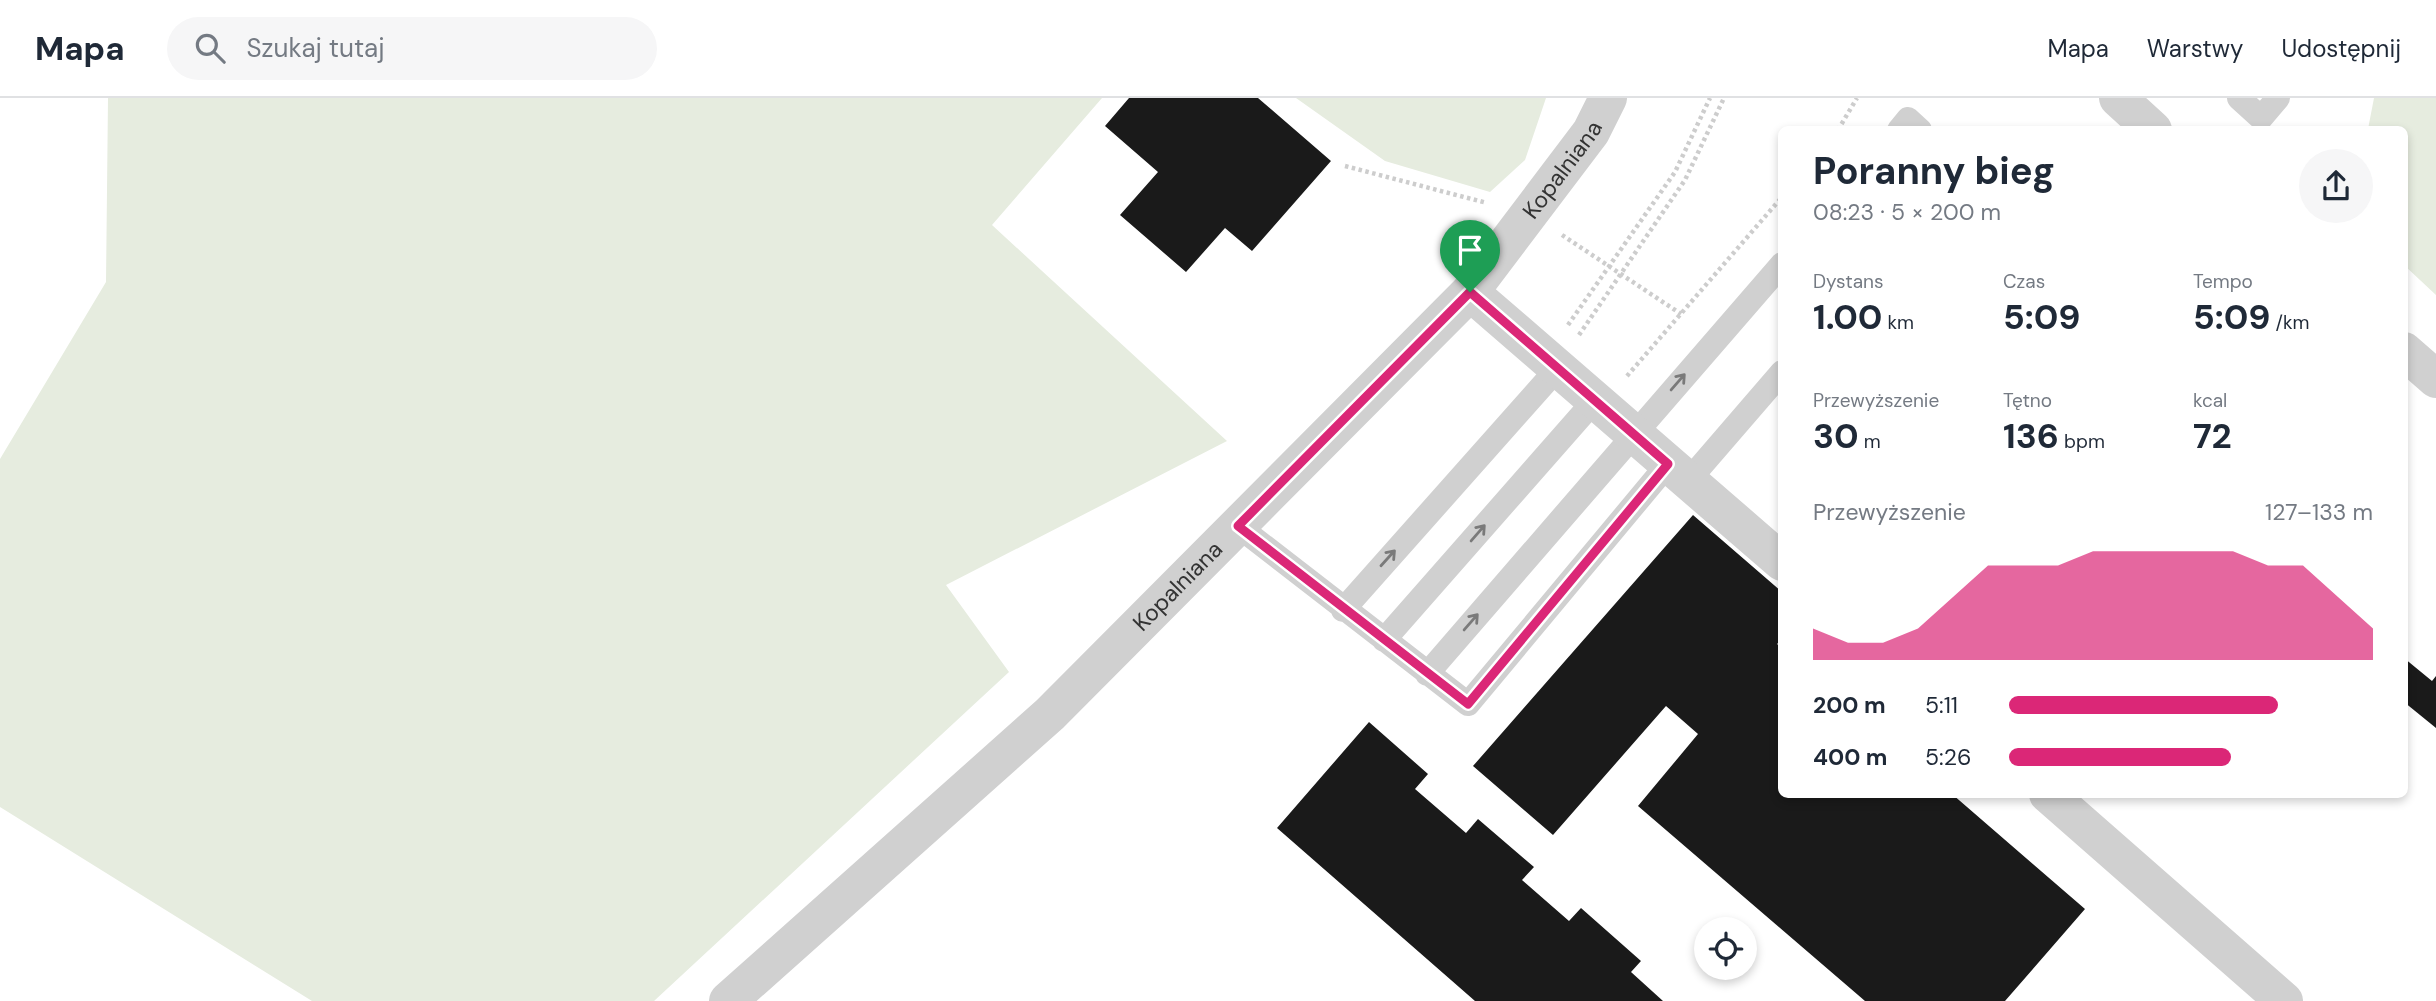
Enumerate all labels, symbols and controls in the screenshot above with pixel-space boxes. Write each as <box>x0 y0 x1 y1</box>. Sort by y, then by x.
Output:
search box <box>167 17 657 80</box>
text: Mapa <box>35 27 125 70</box>
icon: search <box>191 29 229 67</box>
text: Szukaj tutaj <box>247 31 385 65</box>
text: Mapa <box>2047 33 2109 64</box>
text: Warstwy <box>2147 33 2243 64</box>
text: Udostępnij <box>2281 33 2401 64</box>
street label: Kopalniana <box>1516 116 1609 225</box>
text: Poranny bieg <box>1813 146 2055 196</box>
button: share <box>2299 149 2373 223</box>
text: 08:23 · 5 × 200 m <box>1813 197 2001 227</box>
pin <box>1440 220 1500 292</box>
icon: arrive <box>1451 231 1489 269</box>
text: Dystans <box>1813 269 1883 294</box>
text: Czas <box>2003 269 2045 294</box>
text: Tempo <box>2193 269 2253 294</box>
text: 1.00 <box>1813 294 1882 340</box>
text: 5:09 <box>2003 294 2081 340</box>
text: 5:09 <box>2193 294 2271 340</box>
text: km <box>1882 310 1914 335</box>
text: /km <box>2271 310 2310 335</box>
one-way arrow <box>1670 373 1686 391</box>
text: Przewyższenie <box>1813 388 1939 413</box>
text: Tętno <box>2003 388 2052 413</box>
text: kcal <box>2193 388 2227 413</box>
text: 30 <box>1813 413 1859 459</box>
text: 136 <box>2003 413 2059 459</box>
text: 72 <box>2193 413 2232 459</box>
text: m <box>1859 429 1881 454</box>
text: bpm <box>2059 429 2105 454</box>
text: Przewyższenie <box>1813 497 1966 527</box>
text: 127–133 m <box>2265 497 2373 527</box>
one-way arrow <box>1470 524 1486 542</box>
street label: Kopalniana <box>1126 534 1229 637</box>
one-way arrow <box>1380 550 1396 568</box>
one-way arrow <box>1463 613 1479 631</box>
text: 200 m <box>1813 690 1886 720</box>
text: 5:11 <box>1925 690 1958 720</box>
text: 400 m <box>1813 742 1887 772</box>
text: 5:26 <box>1925 742 1971 772</box>
map controls <box>1694 917 1757 980</box>
button: locate <box>1694 917 1757 980</box>

